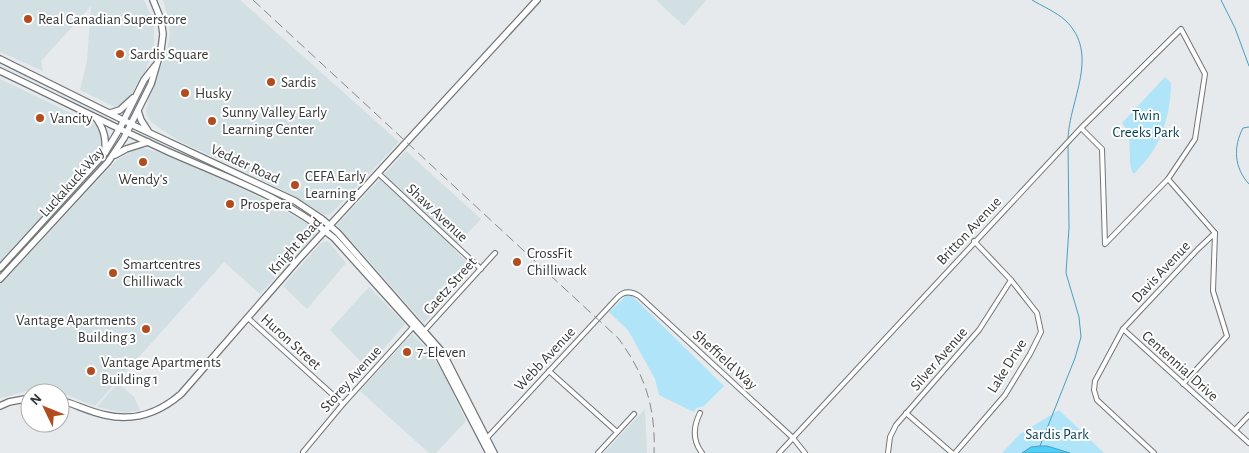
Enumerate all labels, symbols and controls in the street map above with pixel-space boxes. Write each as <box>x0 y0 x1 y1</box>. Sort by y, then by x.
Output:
place label: Real Canadian Superstore <box>38 12 187 27</box>
marker: Real Canadian Superstore <box>22 13 34 25</box>
place label: Sardis Square <box>130 47 209 62</box>
marker: Sardis Square <box>114 48 126 60</box>
place label: Sardis <box>281 75 316 90</box>
marker: Sardis <box>265 76 277 88</box>
place label: Husky <box>195 86 232 101</box>
marker: Husky <box>179 87 191 99</box>
place label: Sunny Valley Early Learning Center <box>222 105 328 137</box>
park label: Twin Creeks Park <box>1113 108 1180 140</box>
place label: Vancity <box>50 111 93 126</box>
marker: Vancity <box>34 112 46 124</box>
marker: Sunny Valley Early Learning Center <box>206 115 218 127</box>
street label: Vedder Road <box>208 141 282 187</box>
street label: Luckakuck Way <box>37 144 108 220</box>
marker: Wendy's <box>137 156 149 168</box>
place label: CEFA Early Learning <box>305 169 367 201</box>
place label: Wendy's <box>118 172 168 187</box>
marker: CEFA Early Learning <box>289 179 301 191</box>
street label: Shaw Avenue <box>403 181 471 245</box>
street label: Britton Avenue <box>934 194 1004 268</box>
place label: Prospera <box>240 197 292 212</box>
marker: Prospera <box>224 198 236 210</box>
street label: Knight Road <box>265 214 325 278</box>
street label: Davis Avenue <box>1129 238 1193 306</box>
place label: CrossFit Chilliwack <box>527 246 587 278</box>
street label: Gaetz Street <box>421 254 480 318</box>
marker: CrossFit Chilliwack <box>511 256 523 268</box>
place label: Smartcentres Chilliwack <box>123 257 201 289</box>
marker: Smartcentres Chilliwack <box>107 267 119 279</box>
street label: Huron Street <box>258 311 324 373</box>
place label: Vantage Apartments Building 3 <box>16 313 136 345</box>
marker: Vantage Apartments Building 3 <box>140 323 152 335</box>
street label: Webb Avenue <box>512 324 578 394</box>
street label: Silver Avenue <box>908 324 970 394</box>
street label: Sheffield Way <box>690 327 761 393</box>
street label: Centennial Drive <box>1139 328 1221 404</box>
street label: Lake Drive <box>985 336 1029 396</box>
street label: Storey Avenue <box>318 343 384 415</box>
place label: 7-Eleven <box>417 345 466 360</box>
marker: 7-Eleven <box>401 346 413 358</box>
place label: Vantage Apartments Building 1 <box>101 355 221 387</box>
marker: Vantage Apartments Building 1 <box>85 365 97 377</box>
north arrow <box>20 383 70 433</box>
text: N <box>28 391 45 408</box>
park label: Sardis Park <box>1025 427 1089 442</box>

